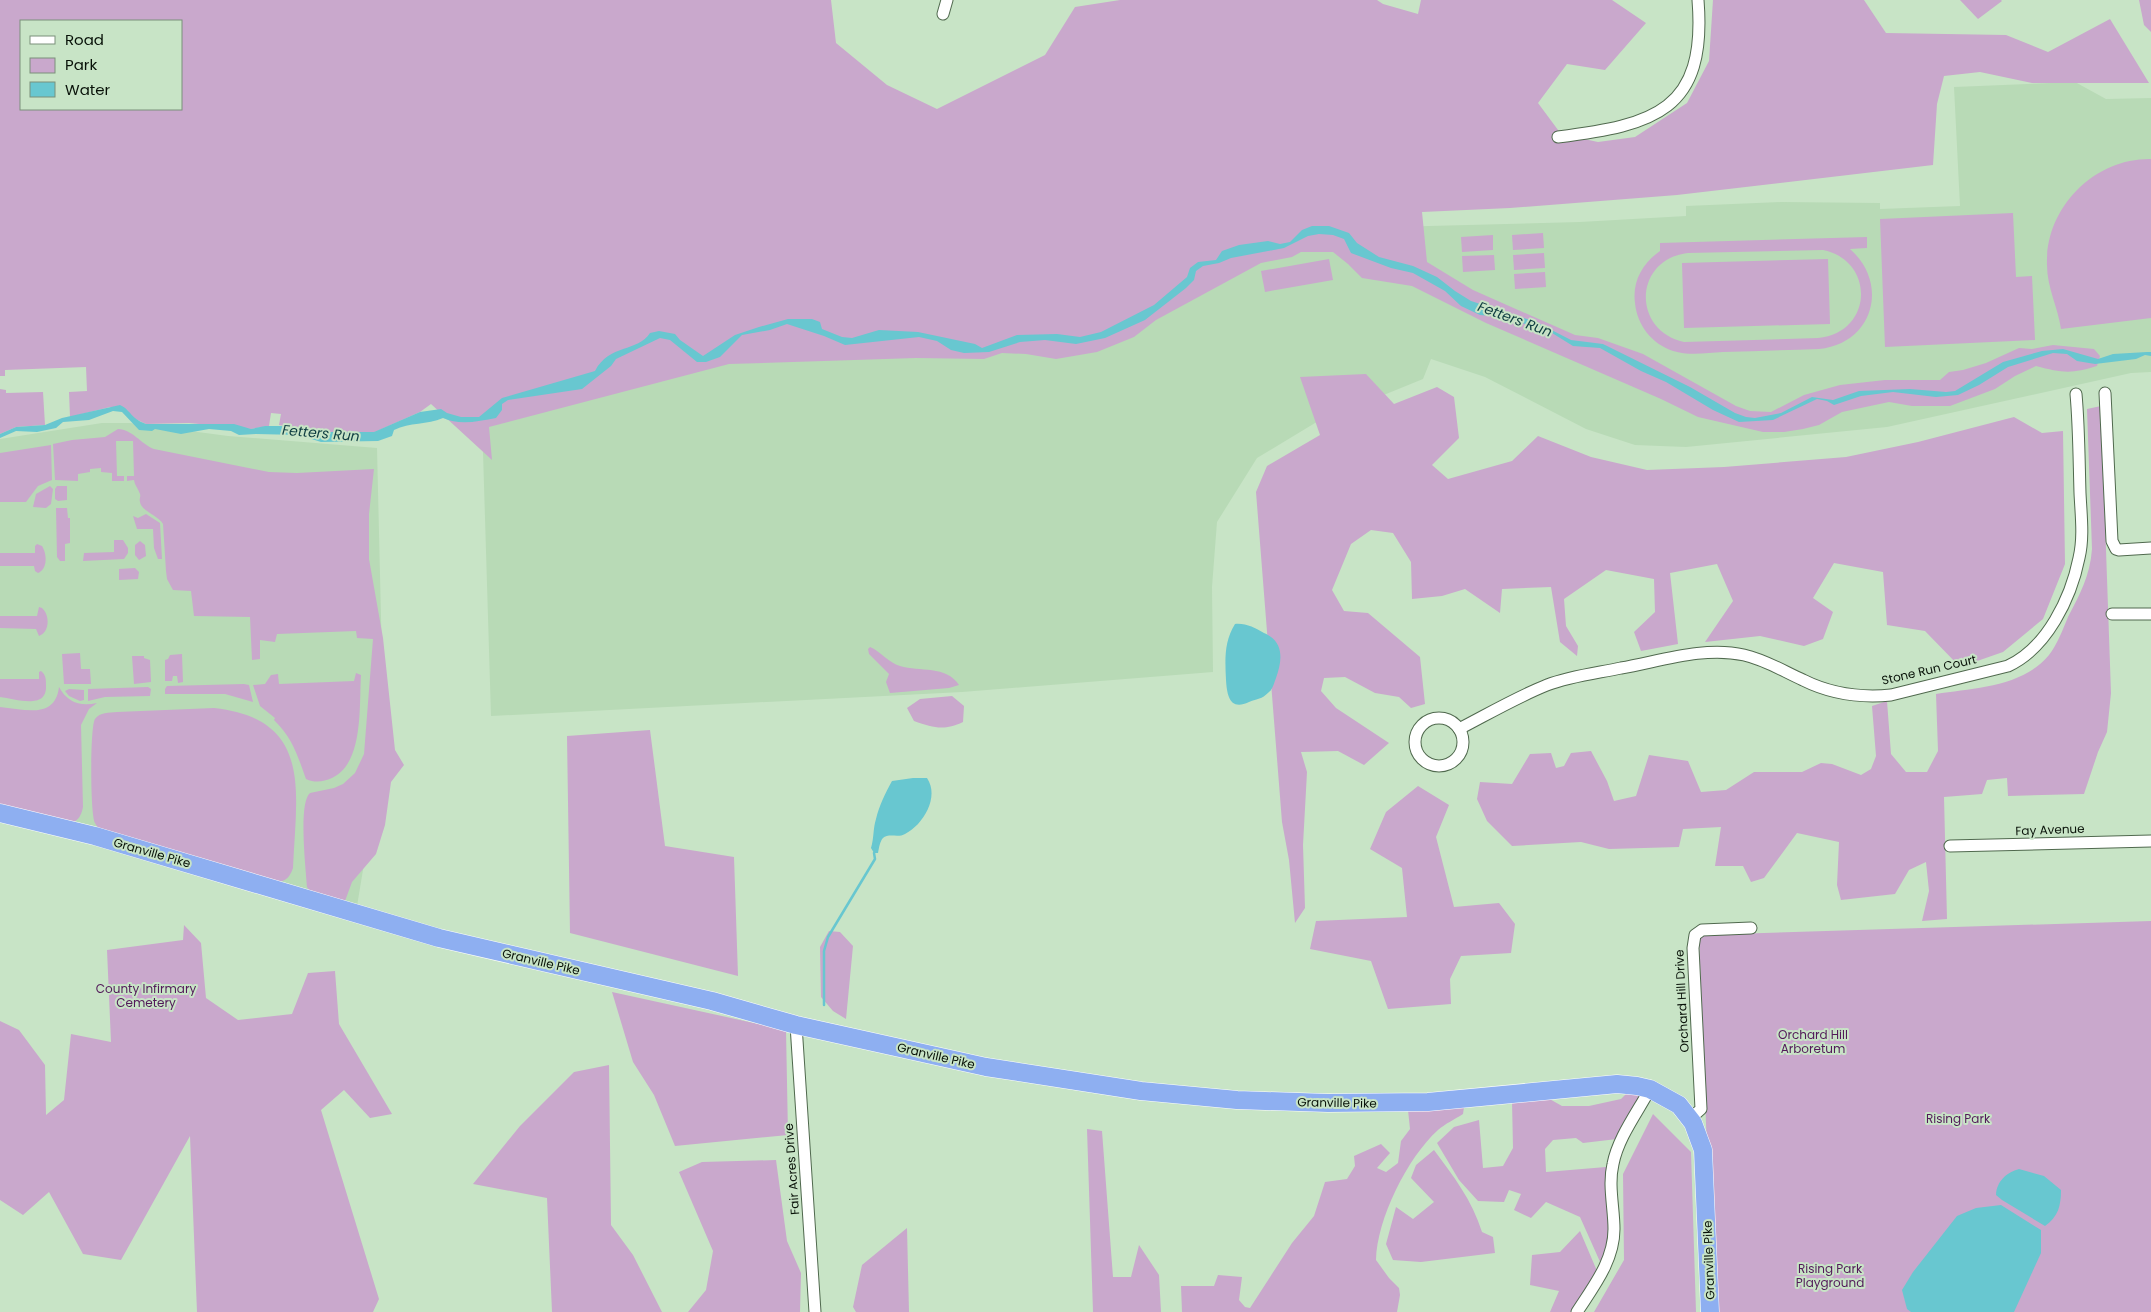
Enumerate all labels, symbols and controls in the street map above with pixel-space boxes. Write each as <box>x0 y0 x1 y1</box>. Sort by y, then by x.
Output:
legend <box>20 20 182 110</box>
text: Road <box>65 29 104 50</box>
text: Park <box>65 54 97 75</box>
text: Water <box>65 79 111 100</box>
water label: Fetters Run <box>1475 296 1555 342</box>
water label: Fetters Run <box>281 420 361 446</box>
street label: Stone Run Court <box>1880 650 1978 689</box>
street label: Fay Avenue <box>2015 820 2085 839</box>
street label: Granville Pike <box>112 833 193 872</box>
street label: Granville Pike <box>501 944 582 979</box>
street label: Orchard Hill Drive <box>1670 949 1693 1053</box>
park label: County Infirmary Cemetery <box>96 980 196 1011</box>
park label: Orchard Hill Arboretum <box>1778 1026 1848 1057</box>
street label: Granville Pike <box>896 1038 977 1073</box>
street label: Granville Pike <box>1297 1093 1377 1112</box>
park label: Rising Park <box>1926 1110 1991 1127</box>
street label: Fair Acres Drive <box>780 1123 803 1215</box>
street label: Granville Pike <box>1699 1220 1718 1300</box>
park label: Rising Park Playground <box>1796 1260 1864 1291</box>

